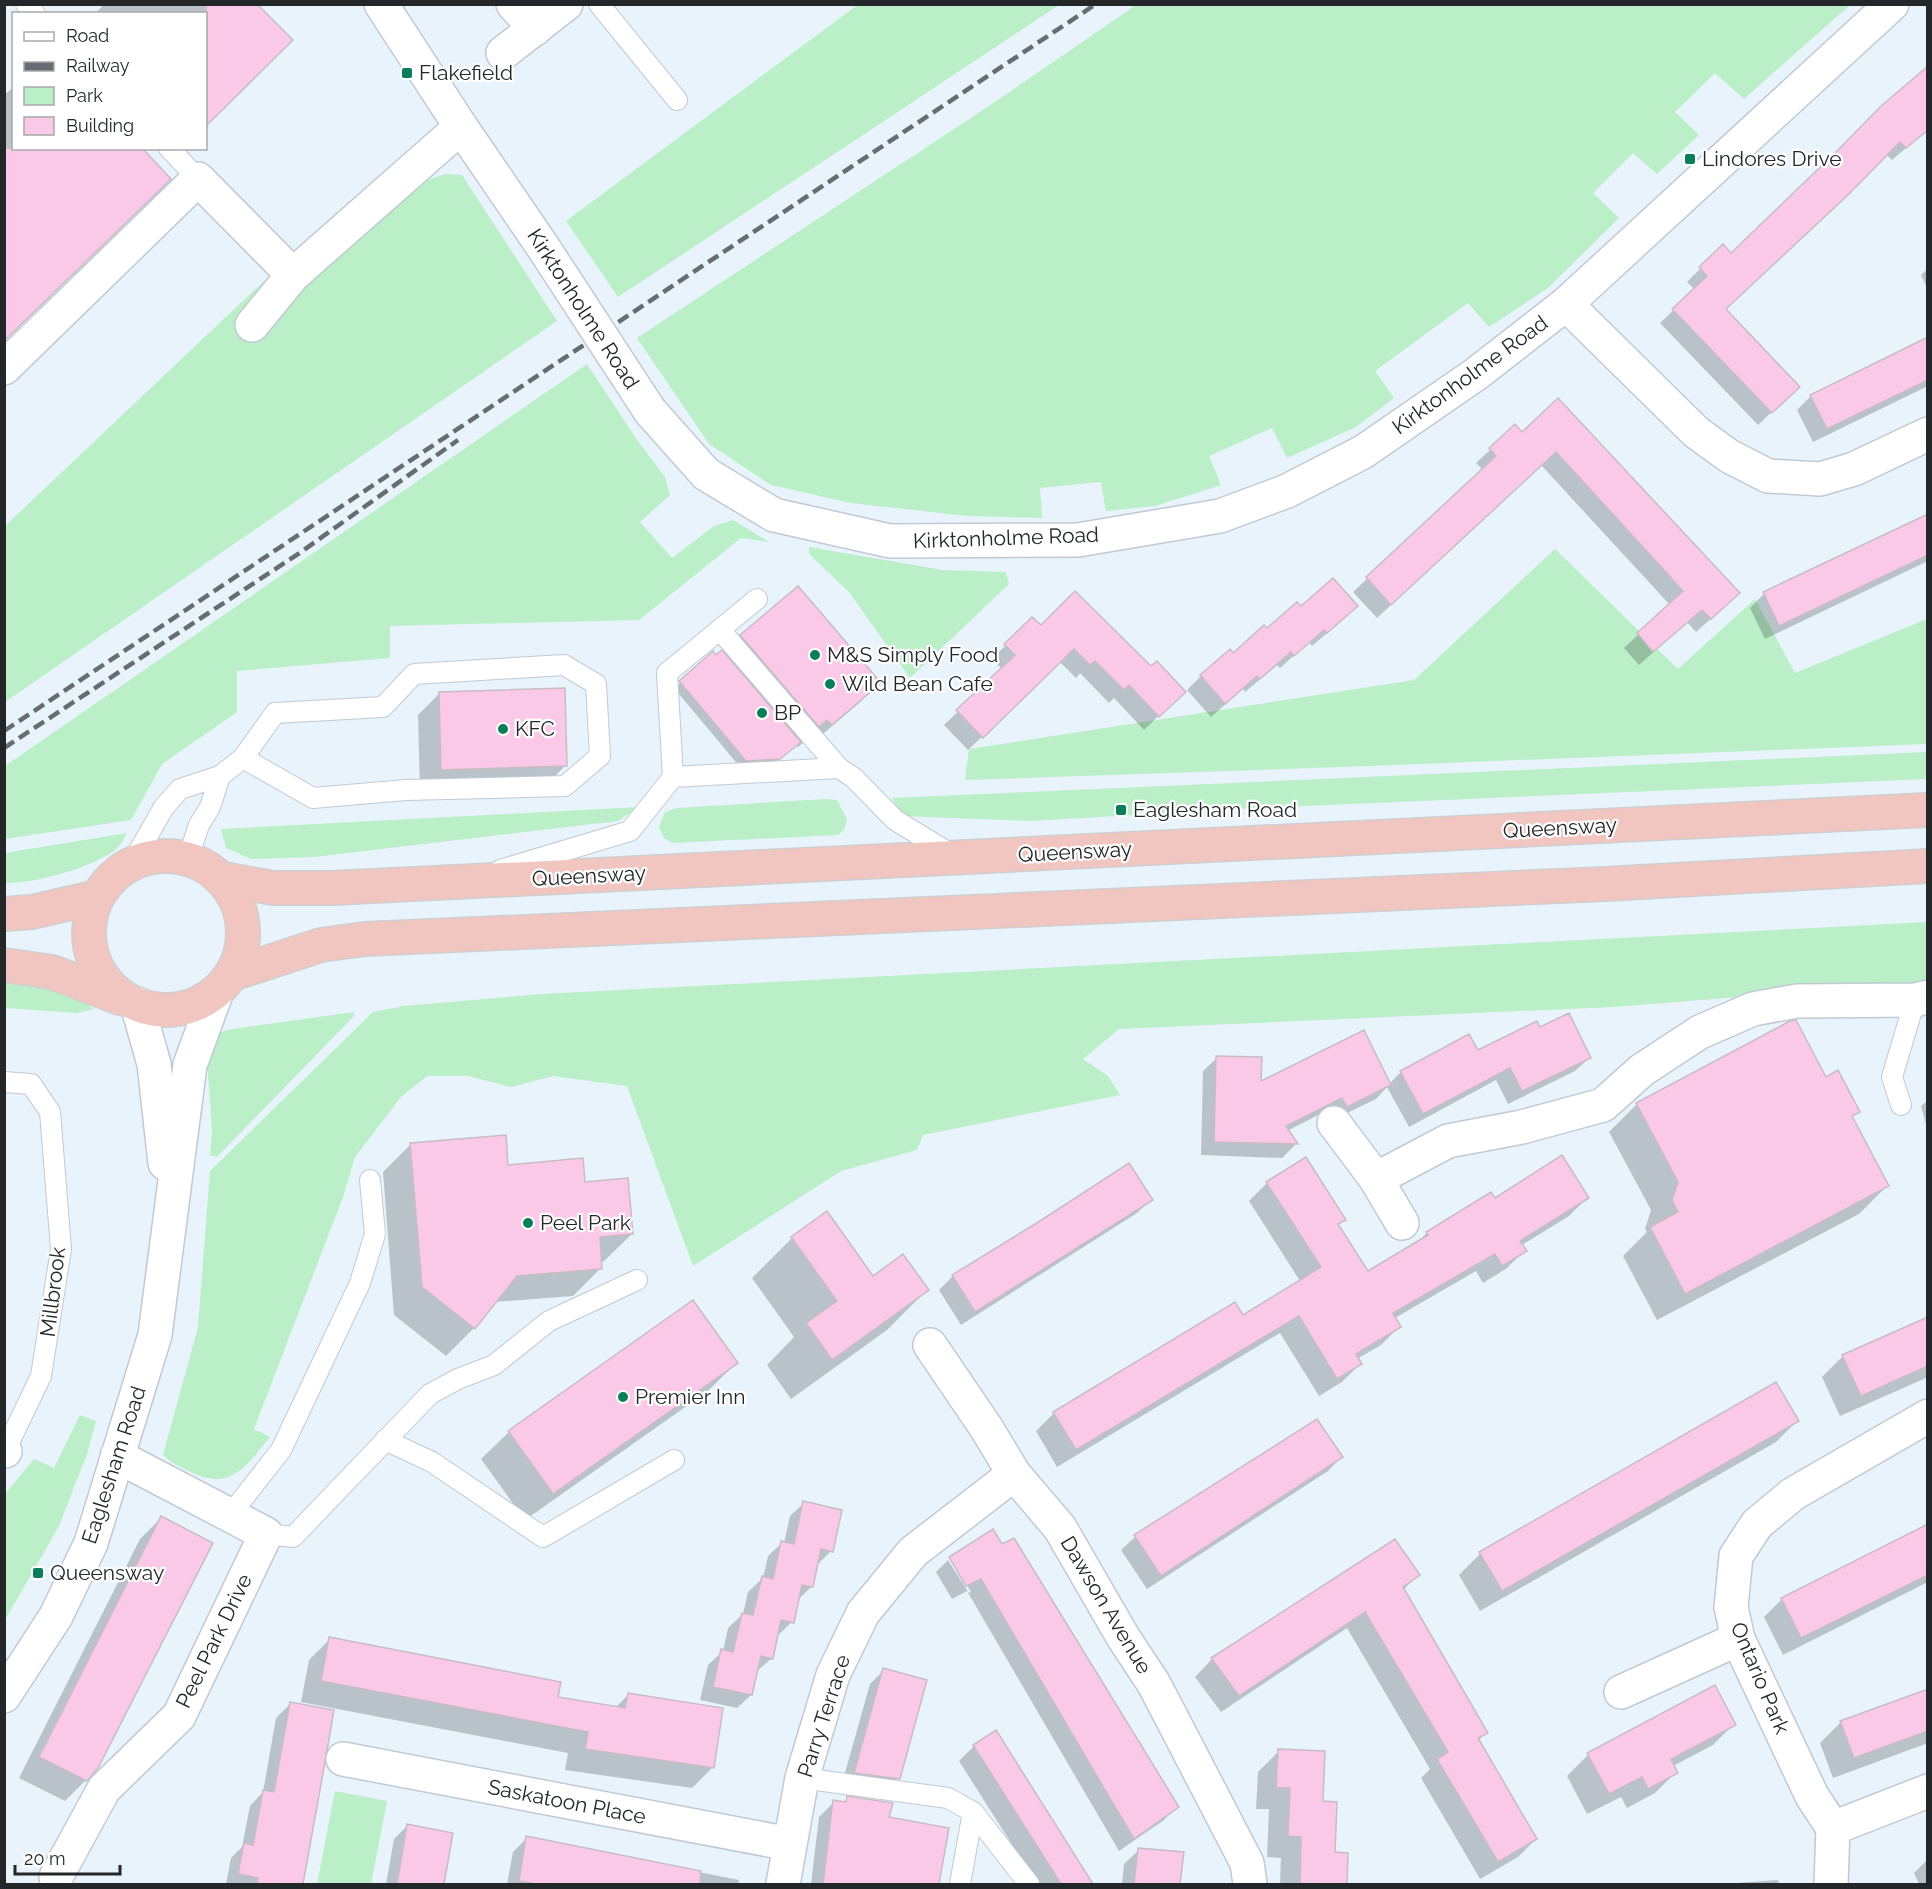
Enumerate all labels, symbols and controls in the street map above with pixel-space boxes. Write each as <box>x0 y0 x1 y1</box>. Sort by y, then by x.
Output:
legend <box>12 12 207 150</box>
text: Road <box>66 25 109 46</box>
text: Railway <box>66 55 130 76</box>
place label: Flakefield <box>419 60 513 85</box>
marker: Flakefield <box>400 66 414 80</box>
text: Park <box>66 85 103 106</box>
text: Building <box>66 115 134 136</box>
place label: Lindores Drive <box>1702 146 1842 171</box>
marker: Lindores Drive <box>1683 152 1697 166</box>
street label: Kirktonholme Road <box>522 224 645 394</box>
street label: Kirktonholme Road <box>1387 310 1552 439</box>
street label: Kirktonholme Road <box>913 522 1099 553</box>
place label: M&S Simply Food <box>827 642 998 667</box>
marker: M&S Simply Food <box>808 648 822 662</box>
place label: Wild Bean Cafe <box>842 671 993 696</box>
marker: Wild Bean Cafe <box>823 677 837 691</box>
place label: BP <box>774 700 801 725</box>
marker: BP <box>755 706 769 720</box>
place label: KFC <box>515 716 555 741</box>
marker: KFC <box>496 722 510 736</box>
place label: Eaglesham Road <box>1133 797 1297 822</box>
marker: Eaglesham Road <box>1114 803 1128 817</box>
street label: Queensway <box>1502 812 1618 843</box>
street label: Queensway <box>1017 836 1133 867</box>
street label: Queensway <box>531 860 647 891</box>
place label: Peel Park <box>540 1210 631 1235</box>
marker: Peel Park <box>521 1216 535 1230</box>
street label: Millbrook <box>35 1245 70 1338</box>
street label: Eaglesham Road <box>76 1383 151 1547</box>
place label: Premier Inn <box>635 1384 746 1409</box>
marker: Premier Inn <box>616 1390 630 1404</box>
street label: Dawson Avenue <box>1056 1531 1157 1678</box>
place label: Queensway <box>50 1560 164 1585</box>
marker: Queensway <box>31 1566 45 1580</box>
street label: Peel Park Drive <box>170 1570 257 1712</box>
street label: Ontario Park <box>1726 1618 1795 1737</box>
street label: Parry Terrace <box>792 1651 855 1780</box>
street label: Saskatoon Place <box>486 1774 648 1829</box>
scale bar <box>15 1838 120 1876</box>
text: 20 m <box>24 1848 66 1869</box>

